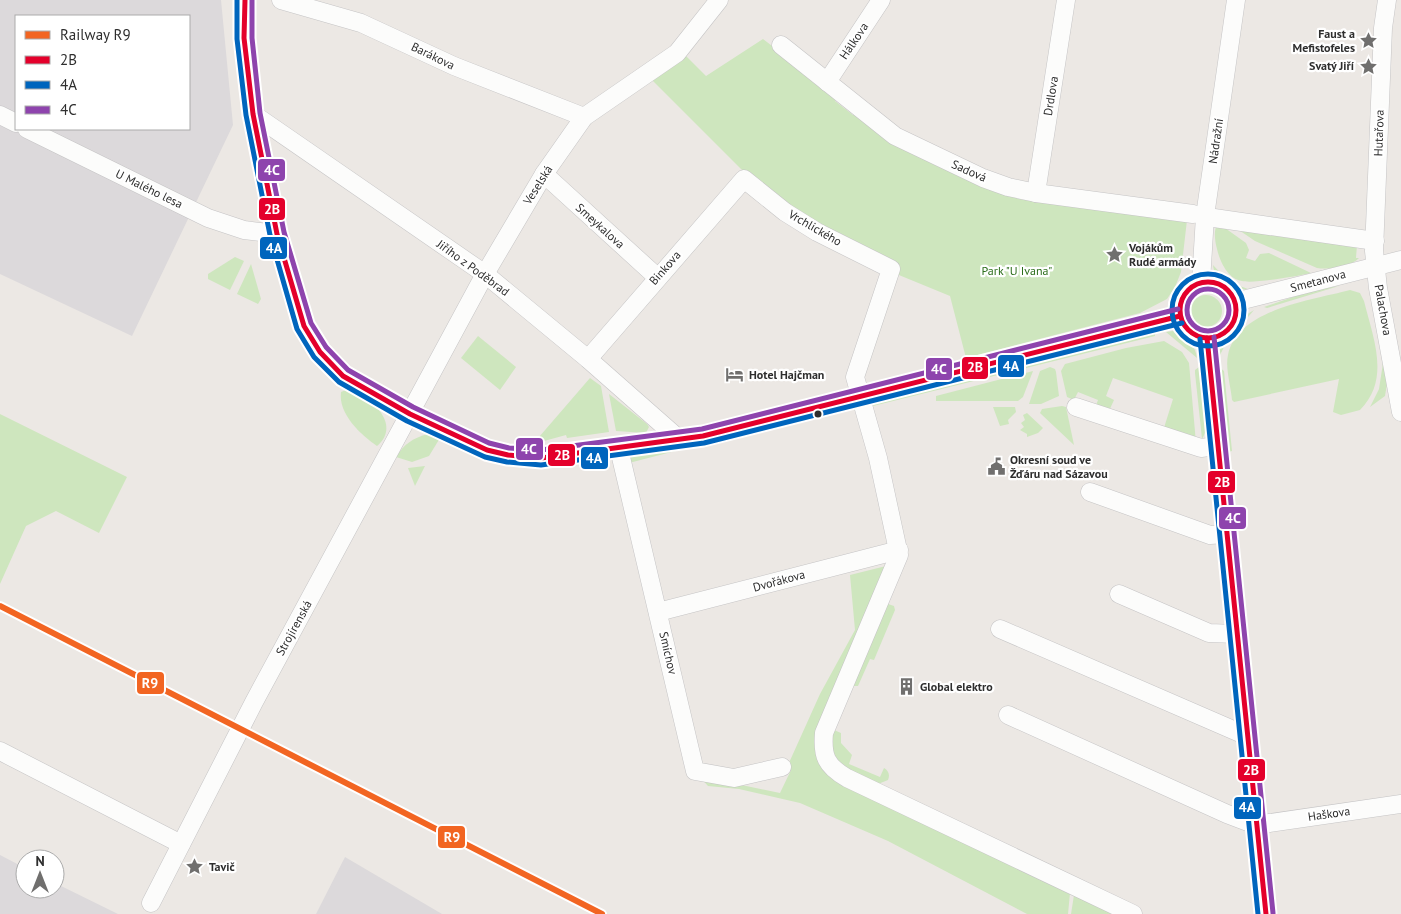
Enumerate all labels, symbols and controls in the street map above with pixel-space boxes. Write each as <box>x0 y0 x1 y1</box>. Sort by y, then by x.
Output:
legend <box>15 15 190 130</box>
street label: Hálkova <box>836 19 871 62</box>
text: Railway R9 <box>60 25 131 44</box>
place label: Faust a Mefistofeles <box>1293 26 1355 55</box>
place icon: Faust a Mefistofeles <box>1359 31 1379 51</box>
street label: Barákova <box>409 39 457 73</box>
text: 2B <box>60 50 77 69</box>
place icon: Svatý Jiří <box>1358 56 1378 76</box>
place label: Svatý Jiří <box>1309 58 1355 73</box>
text: 4A <box>60 75 77 94</box>
street label: Drdlova <box>1040 75 1061 117</box>
text: 4C <box>60 100 77 119</box>
street label: Hutařova <box>1370 109 1387 157</box>
street label: Nádražní <box>1205 117 1226 165</box>
street label: Sadová <box>949 156 989 185</box>
line badge: 4C <box>257 158 286 182</box>
text: 4C <box>264 161 280 179</box>
street label: Veselská <box>519 162 556 208</box>
street label: U Malého lesa <box>113 166 185 211</box>
line badge: 2B <box>258 197 286 221</box>
text: 2B <box>264 200 280 218</box>
street label: Smeykalova <box>573 200 628 252</box>
street label: Vrchlického <box>785 206 845 249</box>
line badge: 4A <box>259 236 288 260</box>
street label: Jiřího z Poděbrad <box>433 236 513 299</box>
text: 4A <box>266 239 283 257</box>
place label: Vojákům Rudé armády <box>1128 240 1197 269</box>
place icon: Vojákům Rudé armády <box>1105 245 1125 265</box>
street label: Binkova <box>646 247 684 288</box>
park label: Park "U Ivana" <box>982 263 1052 278</box>
street label: Smetanova <box>1288 266 1347 295</box>
street label: Palachova <box>1372 283 1395 337</box>
line badge: 4A <box>997 354 1025 378</box>
line badge: 2B <box>961 356 989 380</box>
line badge: 4C <box>925 357 953 381</box>
text: 4A <box>1003 357 1020 375</box>
text: 2B <box>967 358 983 376</box>
text: 4C <box>931 360 947 378</box>
hotel icon: Hotel Hajčman <box>725 365 745 385</box>
place label: Hotel Hajčman <box>749 367 824 382</box>
unlabelled marker <box>813 409 823 419</box>
line badge: 4C <box>515 437 544 461</box>
text: 4C <box>521 440 537 458</box>
line badge: 2B <box>547 443 576 467</box>
text: 2B <box>554 446 570 464</box>
line badge: 4A <box>580 446 609 470</box>
text: 4A <box>586 449 603 467</box>
place label: Okresní soud ve Žďáru nad Sázavou <box>1010 452 1108 481</box>
public building icon: Okresní soud ve Žďáru nad Sázavou <box>986 457 1006 477</box>
line badge: 2B <box>1207 470 1236 494</box>
text: 2B <box>1214 473 1230 491</box>
line badge: 4C <box>1218 506 1247 530</box>
text: 4C <box>1225 509 1241 527</box>
street label: Dvořákova <box>751 566 807 595</box>
street label: Strojírenská <box>272 597 315 658</box>
street label: Smíchov <box>656 630 681 676</box>
line badge: R9 <box>136 671 165 695</box>
text: R9 <box>142 674 158 692</box>
building icon: Global elektro <box>896 677 916 697</box>
place label: Global elektro <box>920 679 993 694</box>
line badge: 2B <box>1237 758 1266 782</box>
text: 2B <box>1243 761 1259 779</box>
line badge: 4A <box>1233 796 1262 820</box>
text: 4A <box>1239 798 1256 816</box>
street label: Haškova <box>1307 803 1351 824</box>
line badge: R9 <box>437 825 466 849</box>
text: R9 <box>444 828 460 846</box>
north arrow <box>15 849 65 899</box>
text: N <box>35 852 45 870</box>
place icon: Tavič <box>185 857 205 877</box>
place label: Tavič <box>209 859 235 874</box>

